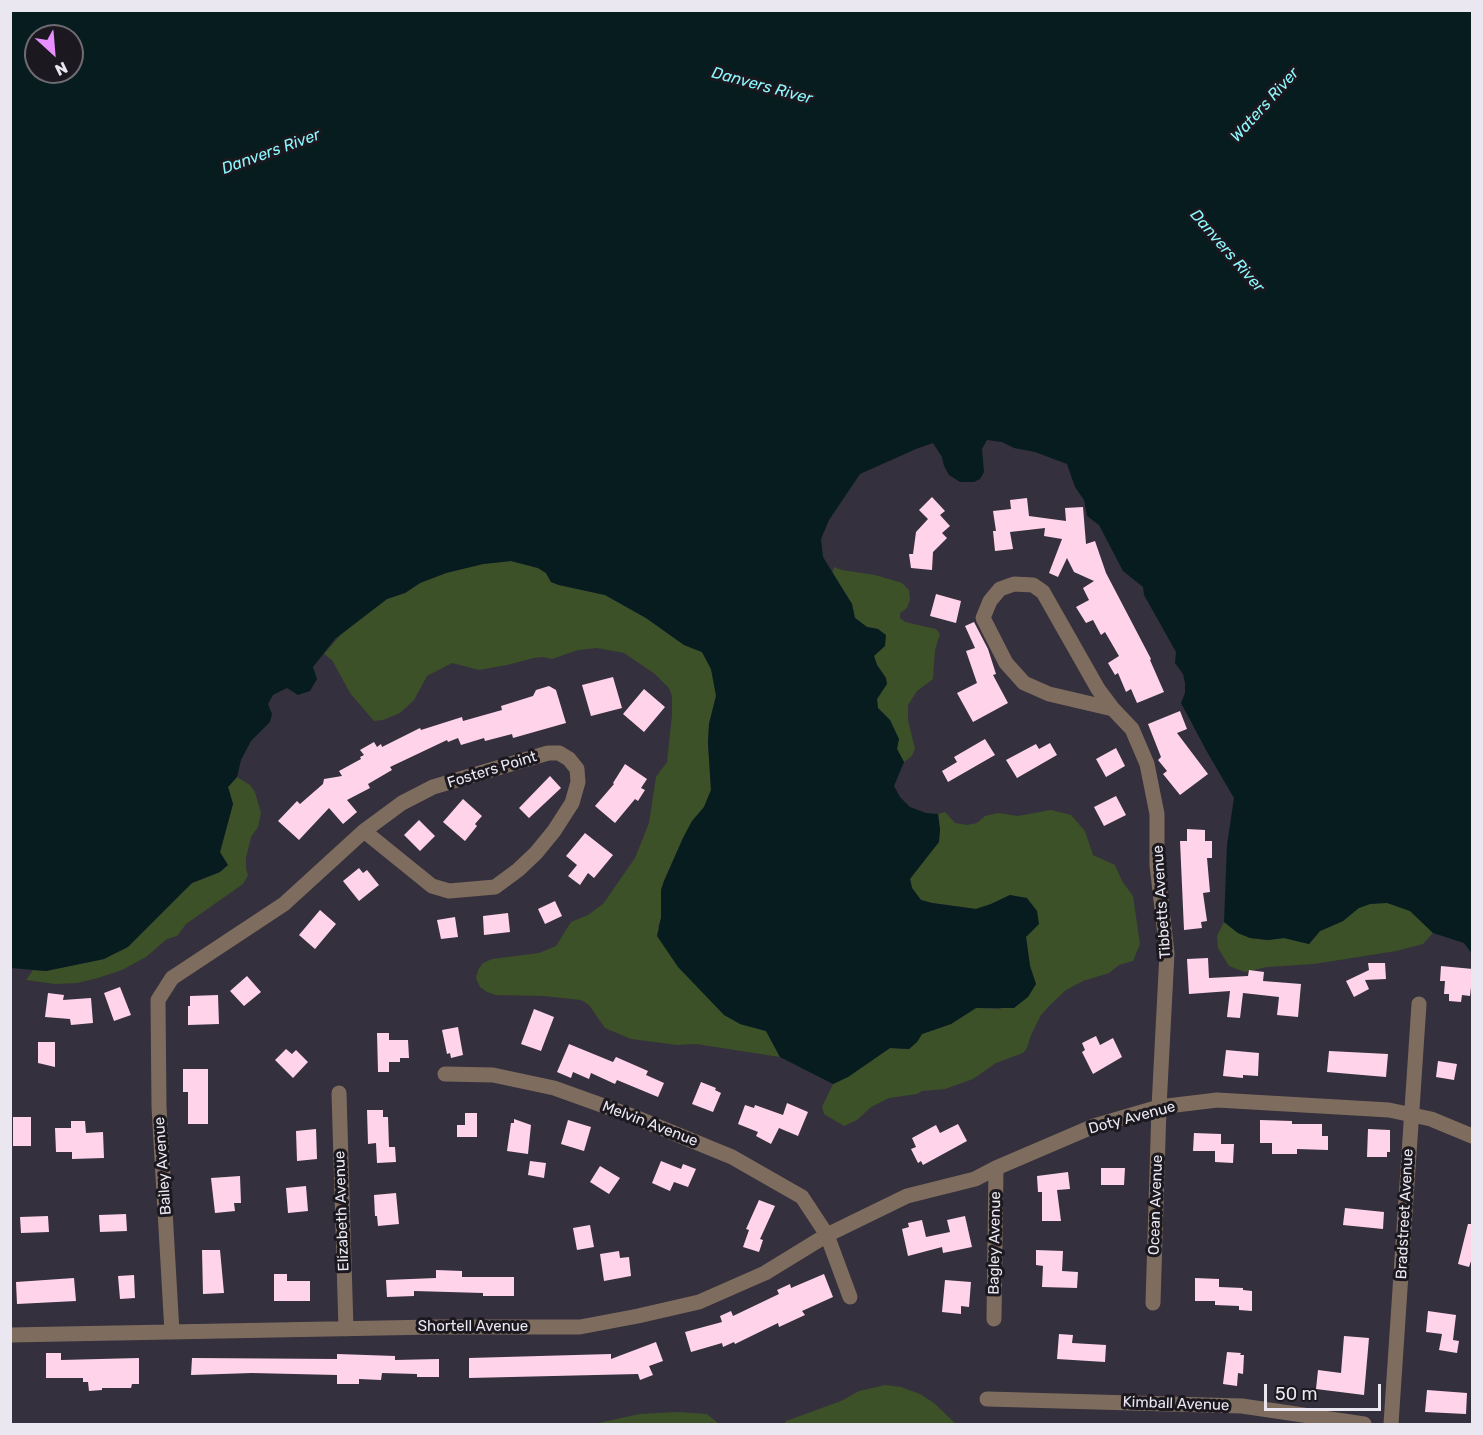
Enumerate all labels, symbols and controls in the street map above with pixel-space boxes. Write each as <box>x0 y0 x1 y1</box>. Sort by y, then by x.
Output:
north arrow <box>24 24 84 84</box>
text: N <box>52 58 71 80</box>
water label: Danvers River <box>710 63 814 109</box>
water label: Waters River <box>1227 64 1303 146</box>
water label: Danvers River <box>219 125 323 179</box>
water label: Danvers River <box>1186 206 1268 296</box>
street label: Fosters Point <box>445 748 539 792</box>
street label: Tibbetts Avenue <box>1149 844 1175 960</box>
street label: Melvin Avenue <box>600 1097 700 1151</box>
street label: Doty Avenue <box>1087 1098 1177 1138</box>
street label: Bailey Avenue <box>151 1116 175 1216</box>
street label: Bradstreet Avenue <box>1393 1148 1417 1280</box>
street label: Elizabeth Avenue <box>331 1150 353 1272</box>
street label: Ocean Avenue <box>1145 1155 1167 1255</box>
street label: Bagley Avenue <box>985 1191 1005 1295</box>
street label: Shortell Avenue <box>418 1318 528 1336</box>
scale bar <box>1267 1372 1384 1410</box>
text: 50 m <box>1275 1383 1318 1405</box>
street label: Kimball Avenue <box>1122 1393 1230 1415</box>

